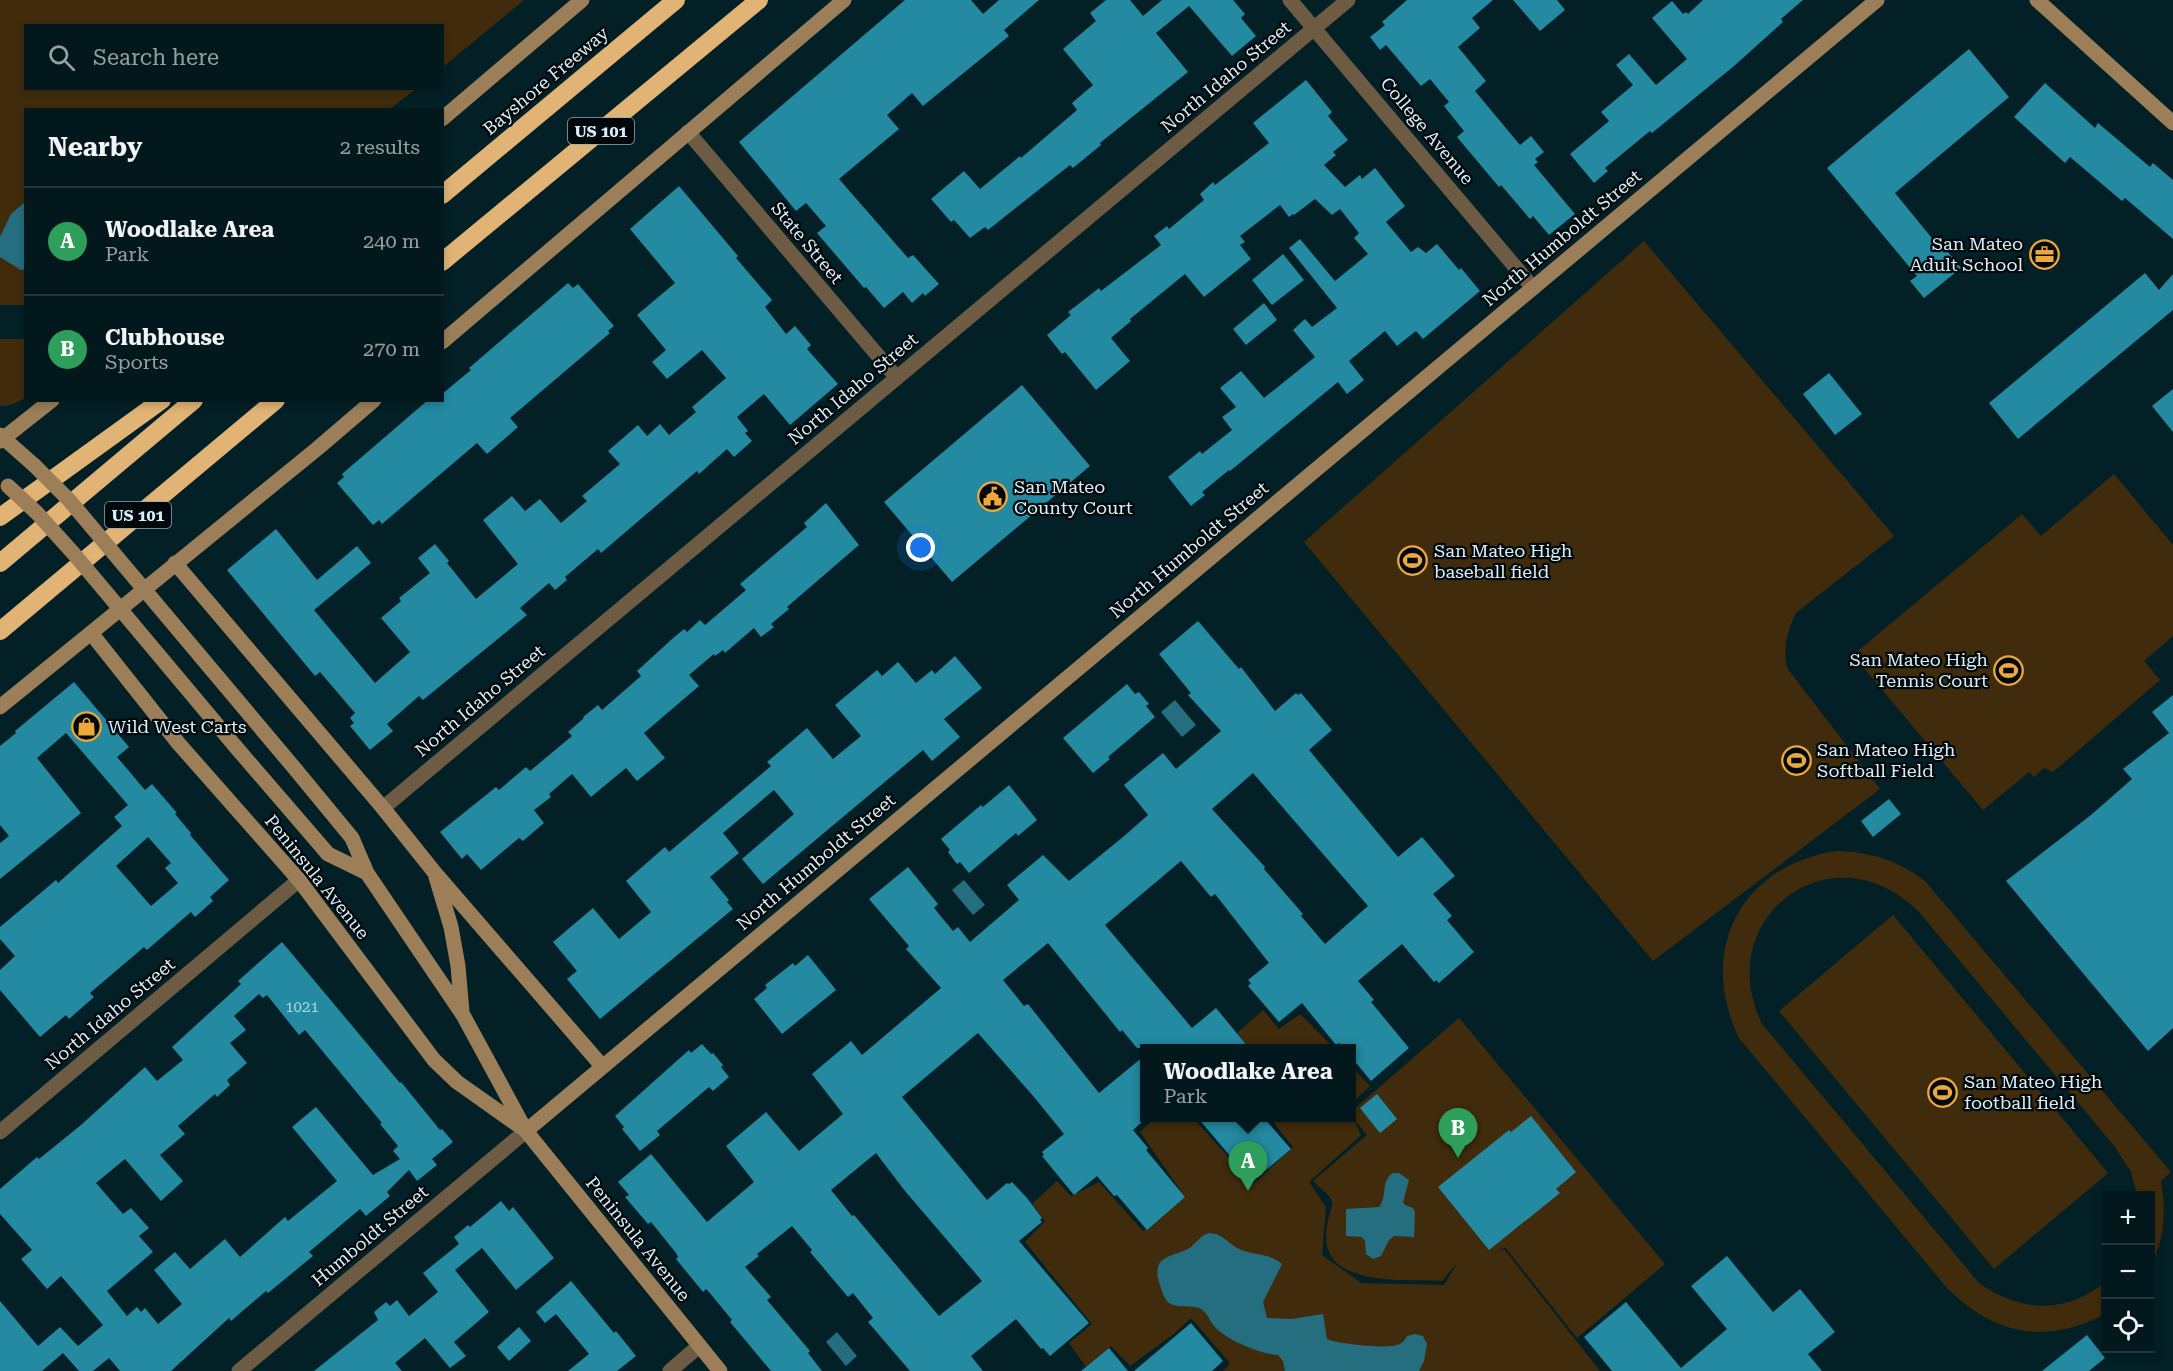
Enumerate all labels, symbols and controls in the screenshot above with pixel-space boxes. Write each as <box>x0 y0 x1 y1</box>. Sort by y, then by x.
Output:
street label: North Idaho Street <box>1157 16 1295 137</box>
street label: Bayshore Freeway <box>479 22 613 139</box>
search box <box>24 24 444 90</box>
icon: search <box>45 41 78 74</box>
text: Search here <box>93 45 219 70</box>
street label: College Avenue <box>1376 73 1478 189</box>
road number: US 101 <box>568 118 634 144</box>
text: Nearby <box>48 132 142 162</box>
text: 2 results <box>340 135 420 159</box>
street label: North Humboldt Street <box>1478 165 1646 310</box>
street label: State Street <box>767 198 848 288</box>
text: Woodlake Area <box>105 217 274 242</box>
text: A <box>60 229 75 253</box>
text: 240 m <box>363 229 420 253</box>
place label: San Mateo Adult School <box>1910 233 2023 275</box>
office icon: San Mateo Adult School <box>2028 238 2060 270</box>
text: Park <box>105 242 149 266</box>
text: Clubhouse <box>105 325 225 350</box>
street label: North Idaho Street <box>784 328 922 449</box>
text: B <box>60 337 75 361</box>
text: 270 m <box>363 337 420 361</box>
text: Sports <box>105 350 168 374</box>
place label: San Mateo County Court <box>1014 476 1133 518</box>
street label: North Humboldt Street <box>1105 477 1273 622</box>
public building icon: San Mateo County Court <box>977 481 1009 513</box>
road number: US 101 <box>105 502 171 528</box>
your location <box>906 533 935 562</box>
place label: San Mateo High baseball field <box>1434 540 1573 582</box>
sports icon: San Mateo High baseball field <box>1397 545 1429 577</box>
street label: North Idaho Street <box>411 640 549 761</box>
place label: San Mateo High Tennis Court <box>1850 649 1988 691</box>
sports icon: San Mateo High Tennis Court <box>1993 654 2025 686</box>
shop icon: Wild West Carts <box>71 711 103 743</box>
place label: Wild West Carts <box>108 716 246 737</box>
place label: San Mateo High Softball Field <box>1817 739 1956 781</box>
sports icon: San Mateo High Softball Field <box>1780 744 1812 776</box>
street label: North Humboldt Street <box>732 789 900 934</box>
street label: Peninsula Avenue <box>261 810 374 943</box>
street label: North Idaho Street <box>41 953 179 1074</box>
house number: 1021 <box>285 998 319 1016</box>
popup <box>1140 1044 1356 1122</box>
text: Woodlake Area <box>1163 1059 1333 1084</box>
place label: San Mateo High football field <box>1964 1071 2103 1113</box>
sports icon: San Mateo High football field <box>1927 1076 1959 1108</box>
text: Park <box>1163 1084 1207 1108</box>
pin: B <box>1438 1108 1478 1158</box>
pin: A <box>1228 1142 1268 1191</box>
street label: Peninsula Avenue <box>582 1172 695 1305</box>
street label: Humboldt Street <box>307 1181 432 1290</box>
map controls <box>2101 1191 2155 1353</box>
button: + <box>2101 1191 2155 1245</box>
button: − <box>2101 1245 2155 1299</box>
button: locate <box>2101 1299 2155 1353</box>

